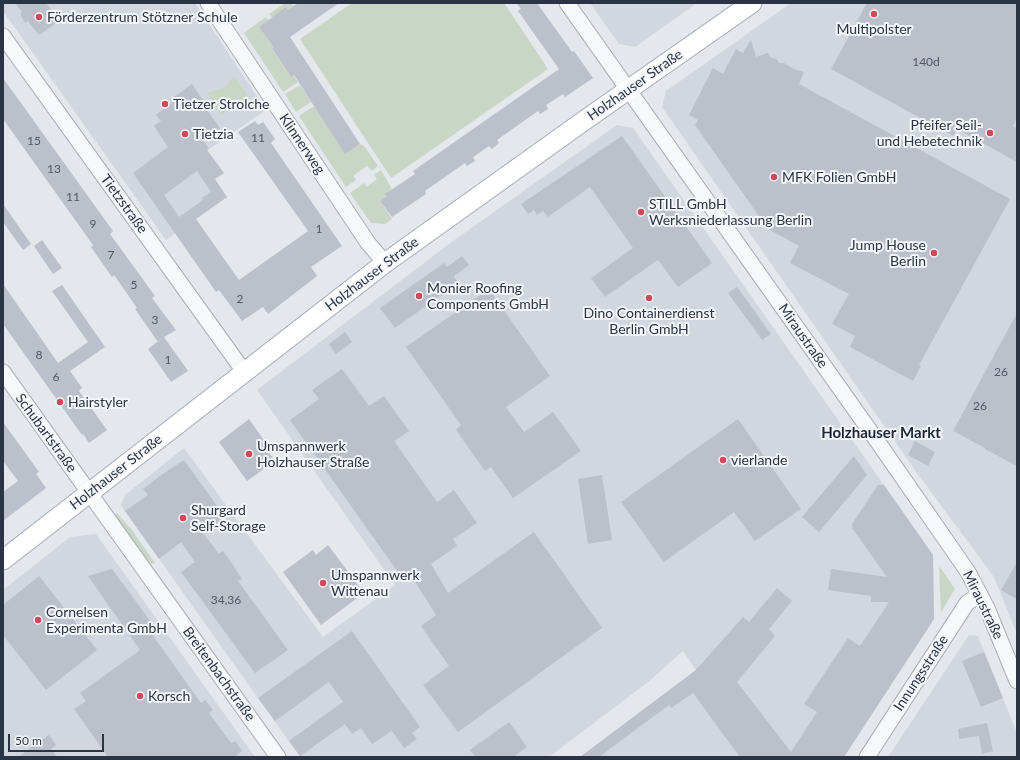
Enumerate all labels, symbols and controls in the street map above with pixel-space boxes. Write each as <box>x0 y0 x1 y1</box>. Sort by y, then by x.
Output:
place label: Förderzentrum Stötzner Schule <box>47 9 238 25</box>
marker: Multipolster <box>869 9 879 19</box>
marker: Förderzentrum Stötzner Schule <box>34 12 44 22</box>
place label: Multipolster <box>836 21 912 37</box>
street label: Holzhauser Straße <box>584 46 686 124</box>
house number: 140d <box>912 55 940 69</box>
place label: Tietzer Strolche <box>173 96 269 112</box>
marker: Tietzer Strolche <box>160 99 170 109</box>
street label: Klinnerweg <box>276 110 328 178</box>
place label: Pfeifer Seil- und Hebetechnik <box>877 117 982 150</box>
place label: Tietzia <box>193 126 234 142</box>
marker: Pfeifer Seil- und Hebetechnik <box>985 128 995 138</box>
marker: Tietzia <box>180 129 190 139</box>
house number: 11 <box>251 131 265 145</box>
house number: 15 <box>27 134 41 148</box>
house number: 13 <box>47 162 61 176</box>
place label: MFK Folien GmbH <box>782 169 896 185</box>
street label: Tietzstraße <box>97 171 151 237</box>
marker: MFK Folien GmbH <box>769 172 779 182</box>
house number: 11 <box>66 190 80 204</box>
place label: STILL GmbH Werksniederlassung Berlin <box>649 196 812 228</box>
marker: STILL GmbH Werksniederlassung Berlin <box>636 207 646 217</box>
house number: 9 <box>90 217 96 231</box>
house number: 1 <box>316 222 322 236</box>
street label: Holzhauser Straße <box>322 233 422 315</box>
place label: Jump House Berlin <box>850 237 926 270</box>
house number: 7 <box>108 248 114 262</box>
marker: Jump House Berlin <box>929 248 939 258</box>
house number: 5 <box>131 278 137 292</box>
place label: Monier Roofing Components GmbH <box>427 280 549 312</box>
marker: Monier Roofing Components GmbH <box>414 291 424 301</box>
house number: 2 <box>237 292 243 306</box>
marker: Dino Containerdienst Berlin GmbH <box>644 293 654 303</box>
street label: Miraustraße <box>775 301 831 371</box>
place label: Dino Containerdienst Berlin GmbH <box>584 305 714 338</box>
house number: 3 <box>152 313 158 327</box>
house number: 8 <box>36 348 42 362</box>
house number: 1 <box>165 353 171 367</box>
house number: 26 <box>994 365 1008 379</box>
house number: 6 <box>53 370 59 384</box>
street label: Schubartstraße <box>12 390 80 476</box>
place label: Hairstyler <box>68 394 128 410</box>
marker: Hairstyler <box>55 397 65 407</box>
house number: 26 <box>973 399 987 413</box>
district label: Holzhauser Markt <box>821 424 941 442</box>
street label: Holzhauser Straße <box>67 431 165 513</box>
place label: Umspannwerk Holzhauser Straße <box>257 438 370 470</box>
marker: Umspannwerk Holzhauser Straße <box>244 449 254 459</box>
place label: vierlande <box>731 452 787 468</box>
marker: vierlande <box>718 455 728 465</box>
place label: Shurgard Self-Storage <box>191 502 266 534</box>
marker: Shurgard Self-Storage <box>178 513 188 523</box>
place label: Umspannwerk Wittenau <box>331 567 420 600</box>
street label: Miraustraße <box>959 568 1007 642</box>
marker: Umspannwerk Wittenau <box>318 578 328 588</box>
house number: 34,36 <box>211 593 241 607</box>
place label: Cornelsen Experimenta GmbH <box>46 604 167 636</box>
marker: Cornelsen Experimenta GmbH <box>33 615 43 625</box>
street label: Breitenbachstraße <box>179 624 259 724</box>
street label: Innungsstraße <box>890 632 952 714</box>
place label: Korsch <box>148 688 190 704</box>
marker: Korsch <box>135 691 145 701</box>
scale bar <box>10 726 106 752</box>
text: 50 m <box>15 733 42 748</box>

